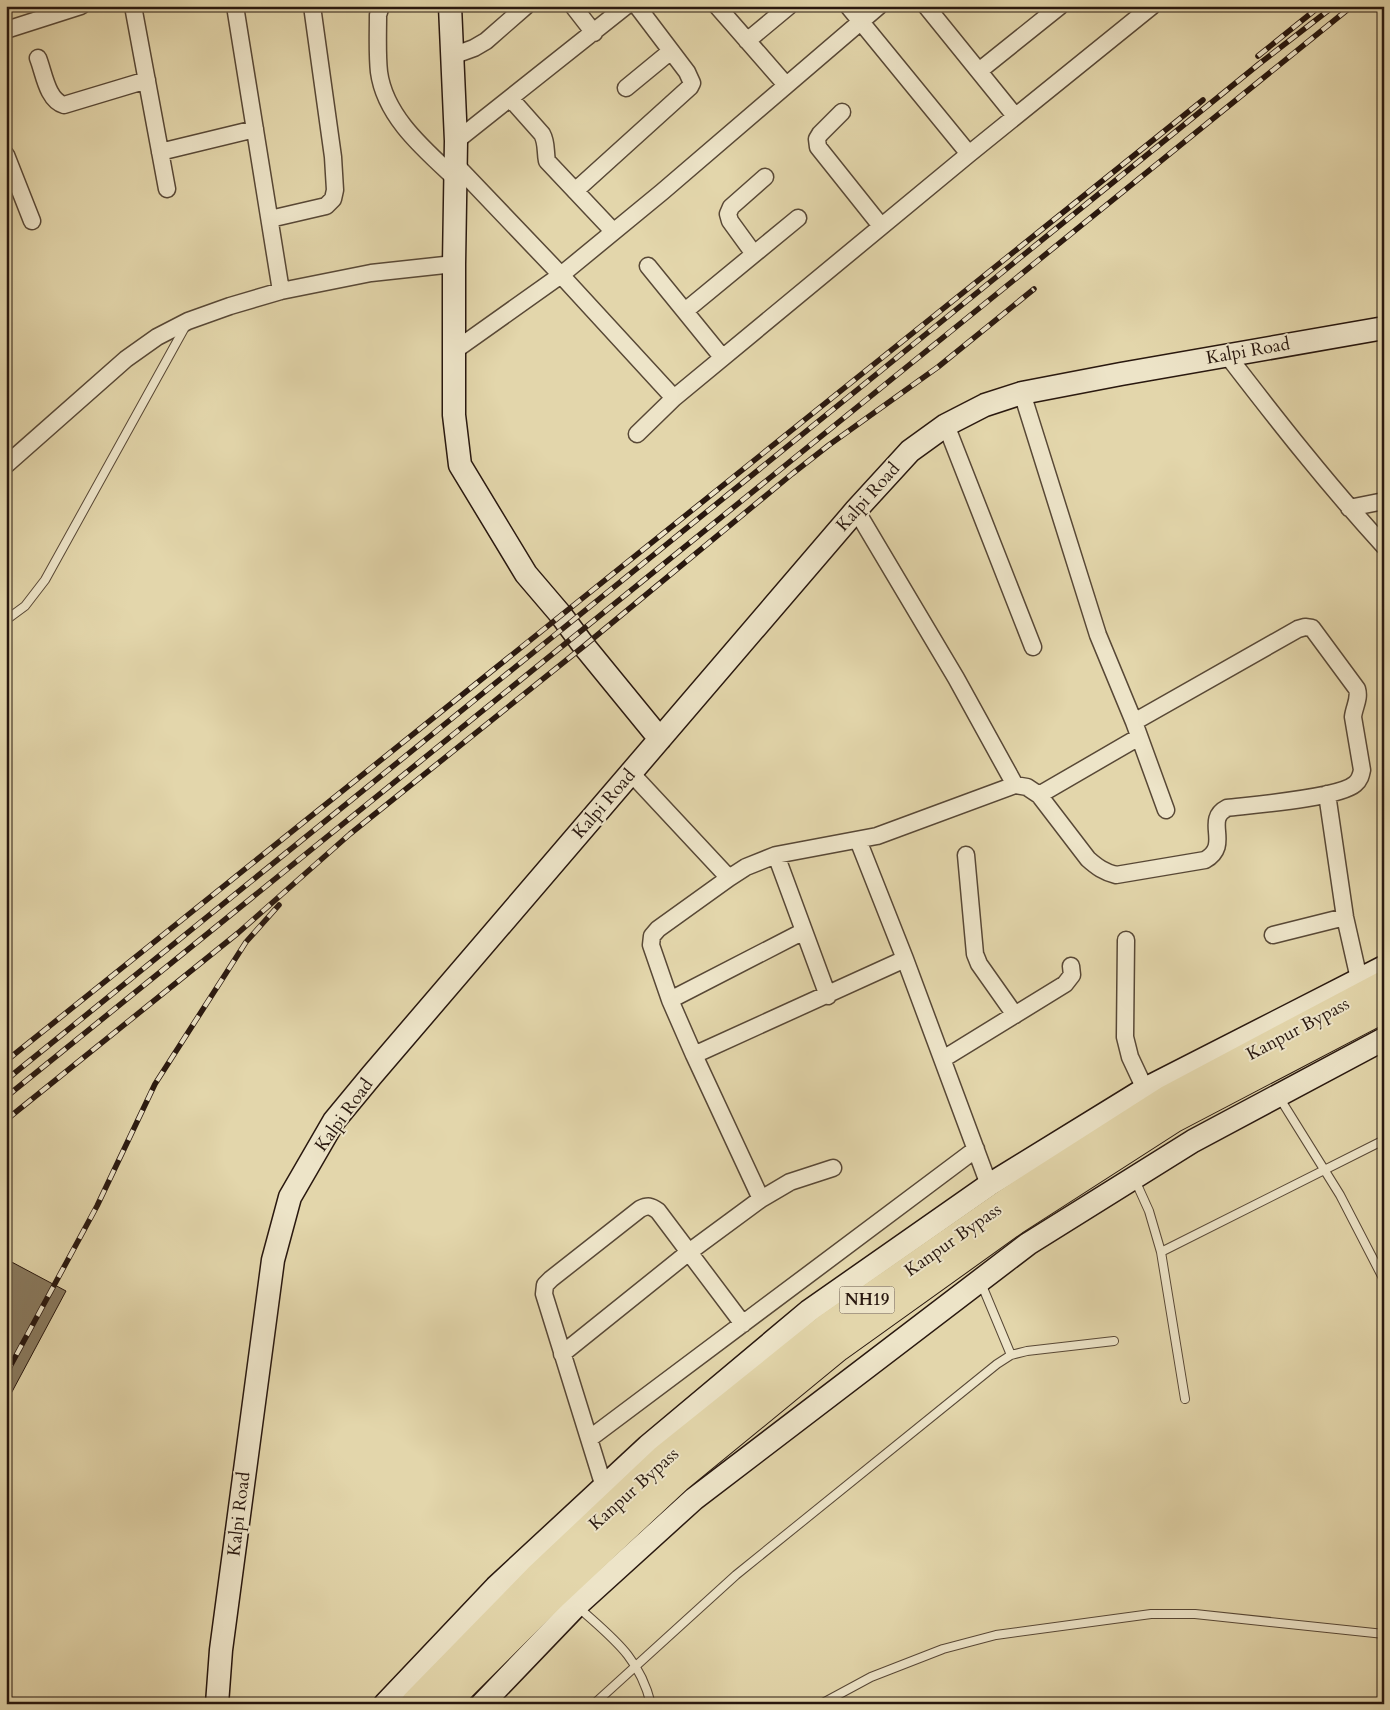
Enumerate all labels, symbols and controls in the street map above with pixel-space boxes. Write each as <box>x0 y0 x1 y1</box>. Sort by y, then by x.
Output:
street label: Kalpi Road <box>1204 331 1292 371</box>
street label: Kalpi Road <box>830 457 906 537</box>
street label: Kalpi Road <box>567 763 642 844</box>
street label: Kanpur Bypass <box>1242 991 1354 1067</box>
street label: Kalpi Road <box>309 1073 379 1157</box>
street label: Kanpur Bypass <box>899 1197 1007 1283</box>
road number: NH19 <box>840 1286 894 1314</box>
street label: Kanpur Bypass <box>583 1442 685 1536</box>
street label: Kalpi Road <box>221 1470 257 1558</box>

